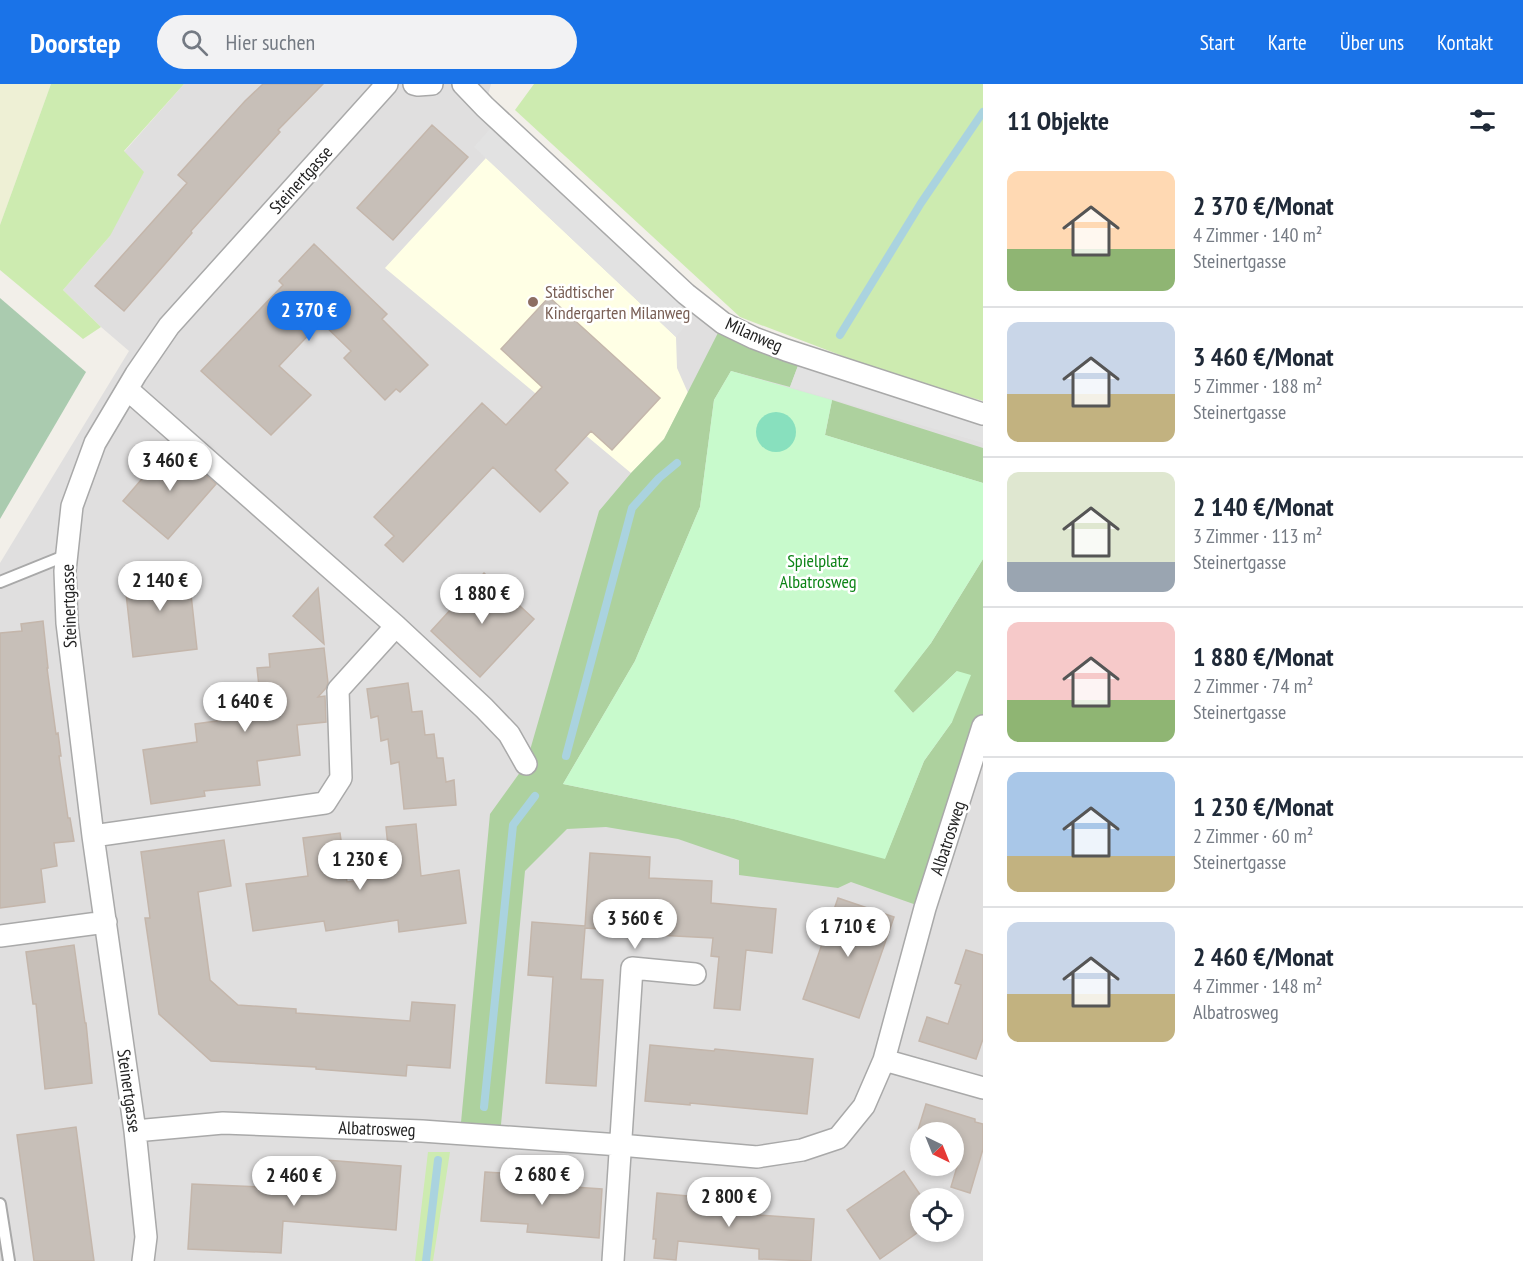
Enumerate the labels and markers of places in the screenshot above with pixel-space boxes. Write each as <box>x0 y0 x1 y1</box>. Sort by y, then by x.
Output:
place label: Städtischer Kindergarten Milanweg <box>545 280 690 324</box>
pin: 2 370 € <box>254 291 364 342</box>
marker: Städtischer Kindergarten Milanweg <box>526 295 540 309</box>
pin: 3 460 € <box>115 441 225 492</box>
pin: 2 140 € <box>105 561 215 612</box>
pin: 1 880 € <box>427 574 537 625</box>
pin: 1 640 € <box>190 682 300 733</box>
pin: 1 230 € <box>305 840 415 891</box>
pin: 3 560 € <box>580 899 690 950</box>
pin: 1 710 € <box>793 907 903 958</box>
pin: 2 680 € <box>487 1155 597 1206</box>
pin: 2 460 € <box>239 1156 349 1207</box>
pin: 2 800 € <box>674 1177 784 1228</box>

